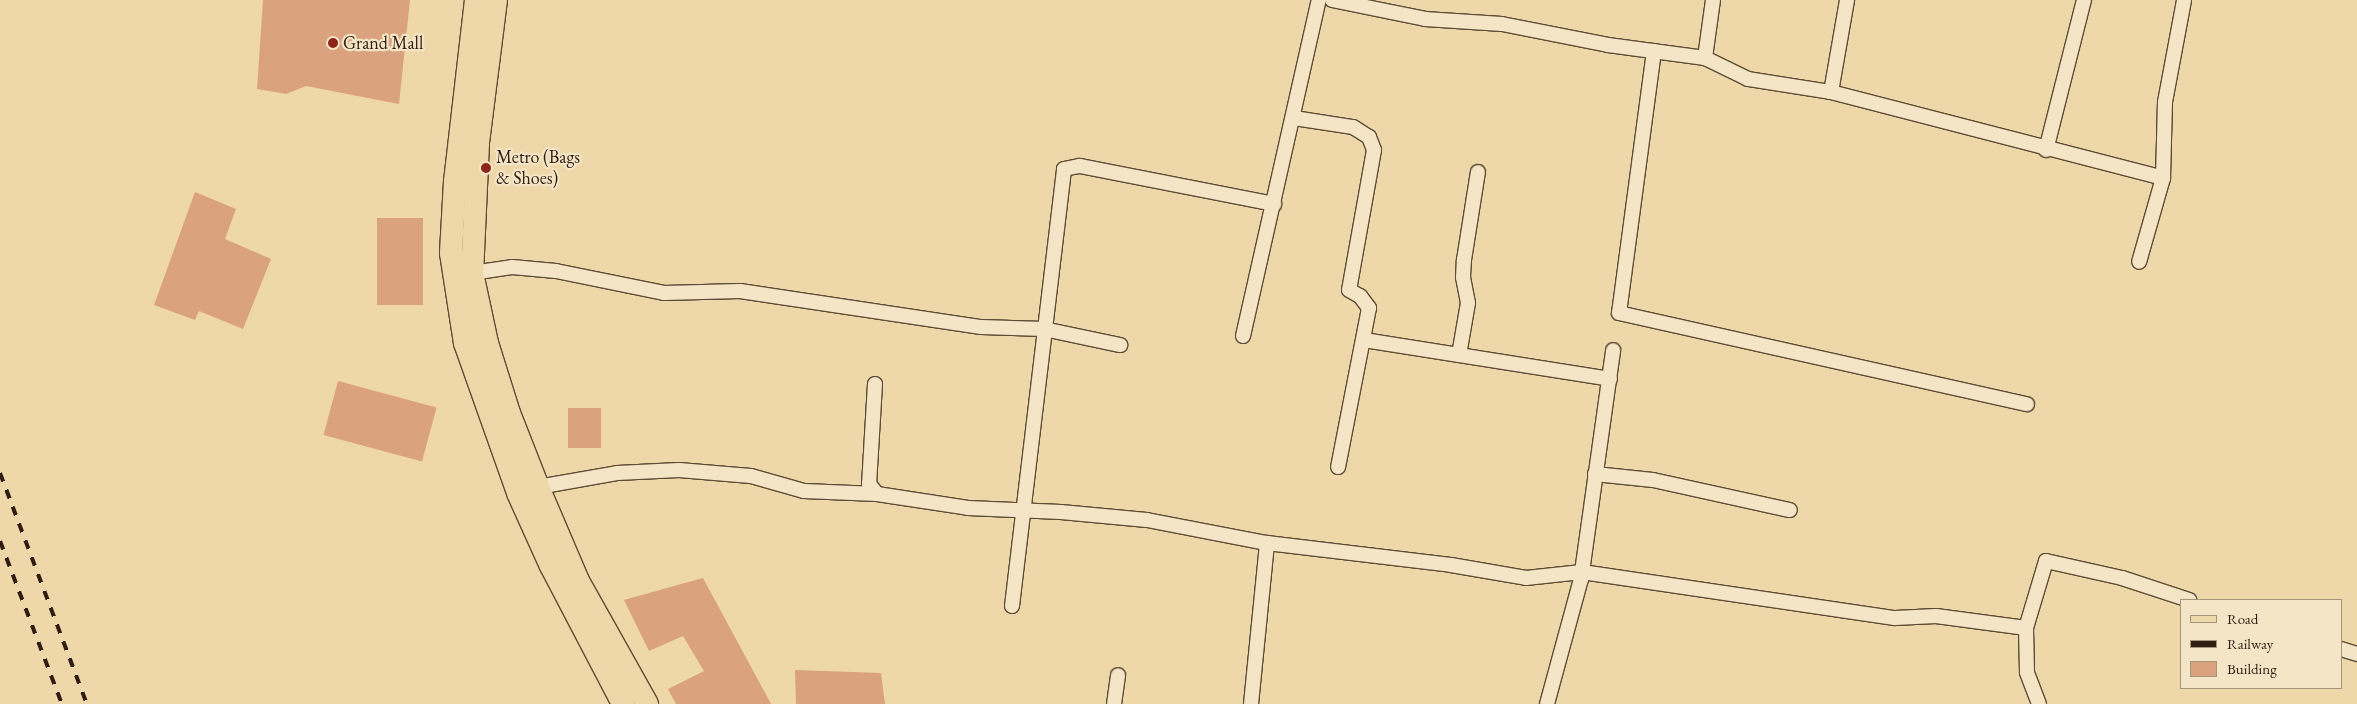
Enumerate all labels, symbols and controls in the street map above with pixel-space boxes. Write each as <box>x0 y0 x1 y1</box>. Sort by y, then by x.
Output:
place label: Grand Mall <box>343 32 423 54</box>
marker: Grand Mall <box>327 37 339 49</box>
place label: Metro (Bags & Shoes) <box>496 147 580 190</box>
marker: Metro (Bags & Shoes) <box>480 162 492 174</box>
legend <box>2180 599 2342 689</box>
text: Road <box>2227 609 2258 628</box>
text: Railway <box>2227 634 2273 653</box>
text: Building <box>2227 659 2277 678</box>

